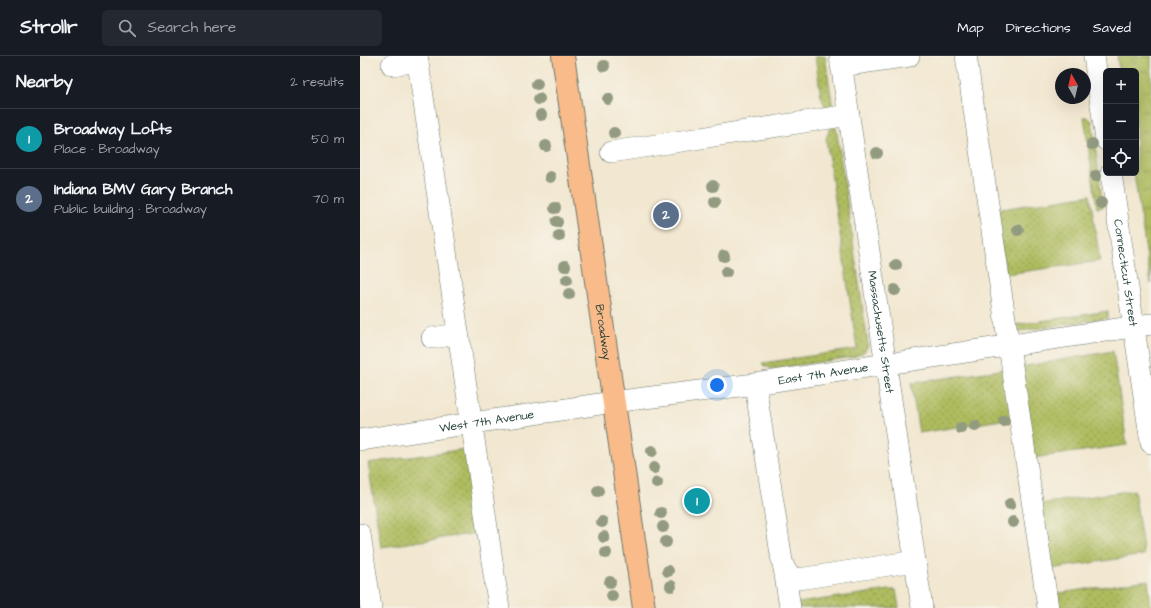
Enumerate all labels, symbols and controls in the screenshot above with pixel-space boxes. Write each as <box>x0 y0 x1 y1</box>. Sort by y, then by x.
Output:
search box <box>102 10 382 46</box>
text: Strollr <box>20 14 78 41</box>
icon: search <box>116 17 138 39</box>
text: Search here <box>148 17 236 38</box>
text: Map <box>957 18 984 38</box>
text: Directions <box>1006 18 1071 38</box>
text: Saved <box>1093 18 1131 38</box>
north arrow <box>1055 68 1091 104</box>
map controls <box>1103 68 1139 176</box>
button: + <box>1103 68 1139 104</box>
text: Nearby <box>16 70 73 94</box>
text: 2 results <box>290 73 344 91</box>
button: − <box>1103 104 1139 140</box>
text: Broadway Lofts <box>54 119 172 140</box>
text: 1 <box>28 130 30 148</box>
text: 50 m <box>311 130 344 148</box>
text: Place · Broadway <box>54 140 160 158</box>
button: locate <box>1103 140 1139 176</box>
text: Indiana BMV Gary Branch <box>54 179 233 200</box>
text: 2 <box>25 190 33 208</box>
text: 70 m <box>312 190 344 208</box>
text: Public building · Broadway <box>54 200 207 218</box>
pin: 2 <box>653 200 679 230</box>
street label: Connecticut Street <box>1109 218 1142 328</box>
street label: Massachusetts Street <box>863 269 899 395</box>
street label: Broadway <box>591 303 616 362</box>
street label: East 7th Avenue <box>777 358 870 389</box>
your location <box>707 375 727 395</box>
street label: West 7th Avenue <box>438 405 536 436</box>
pin: 1 <box>684 486 710 516</box>

